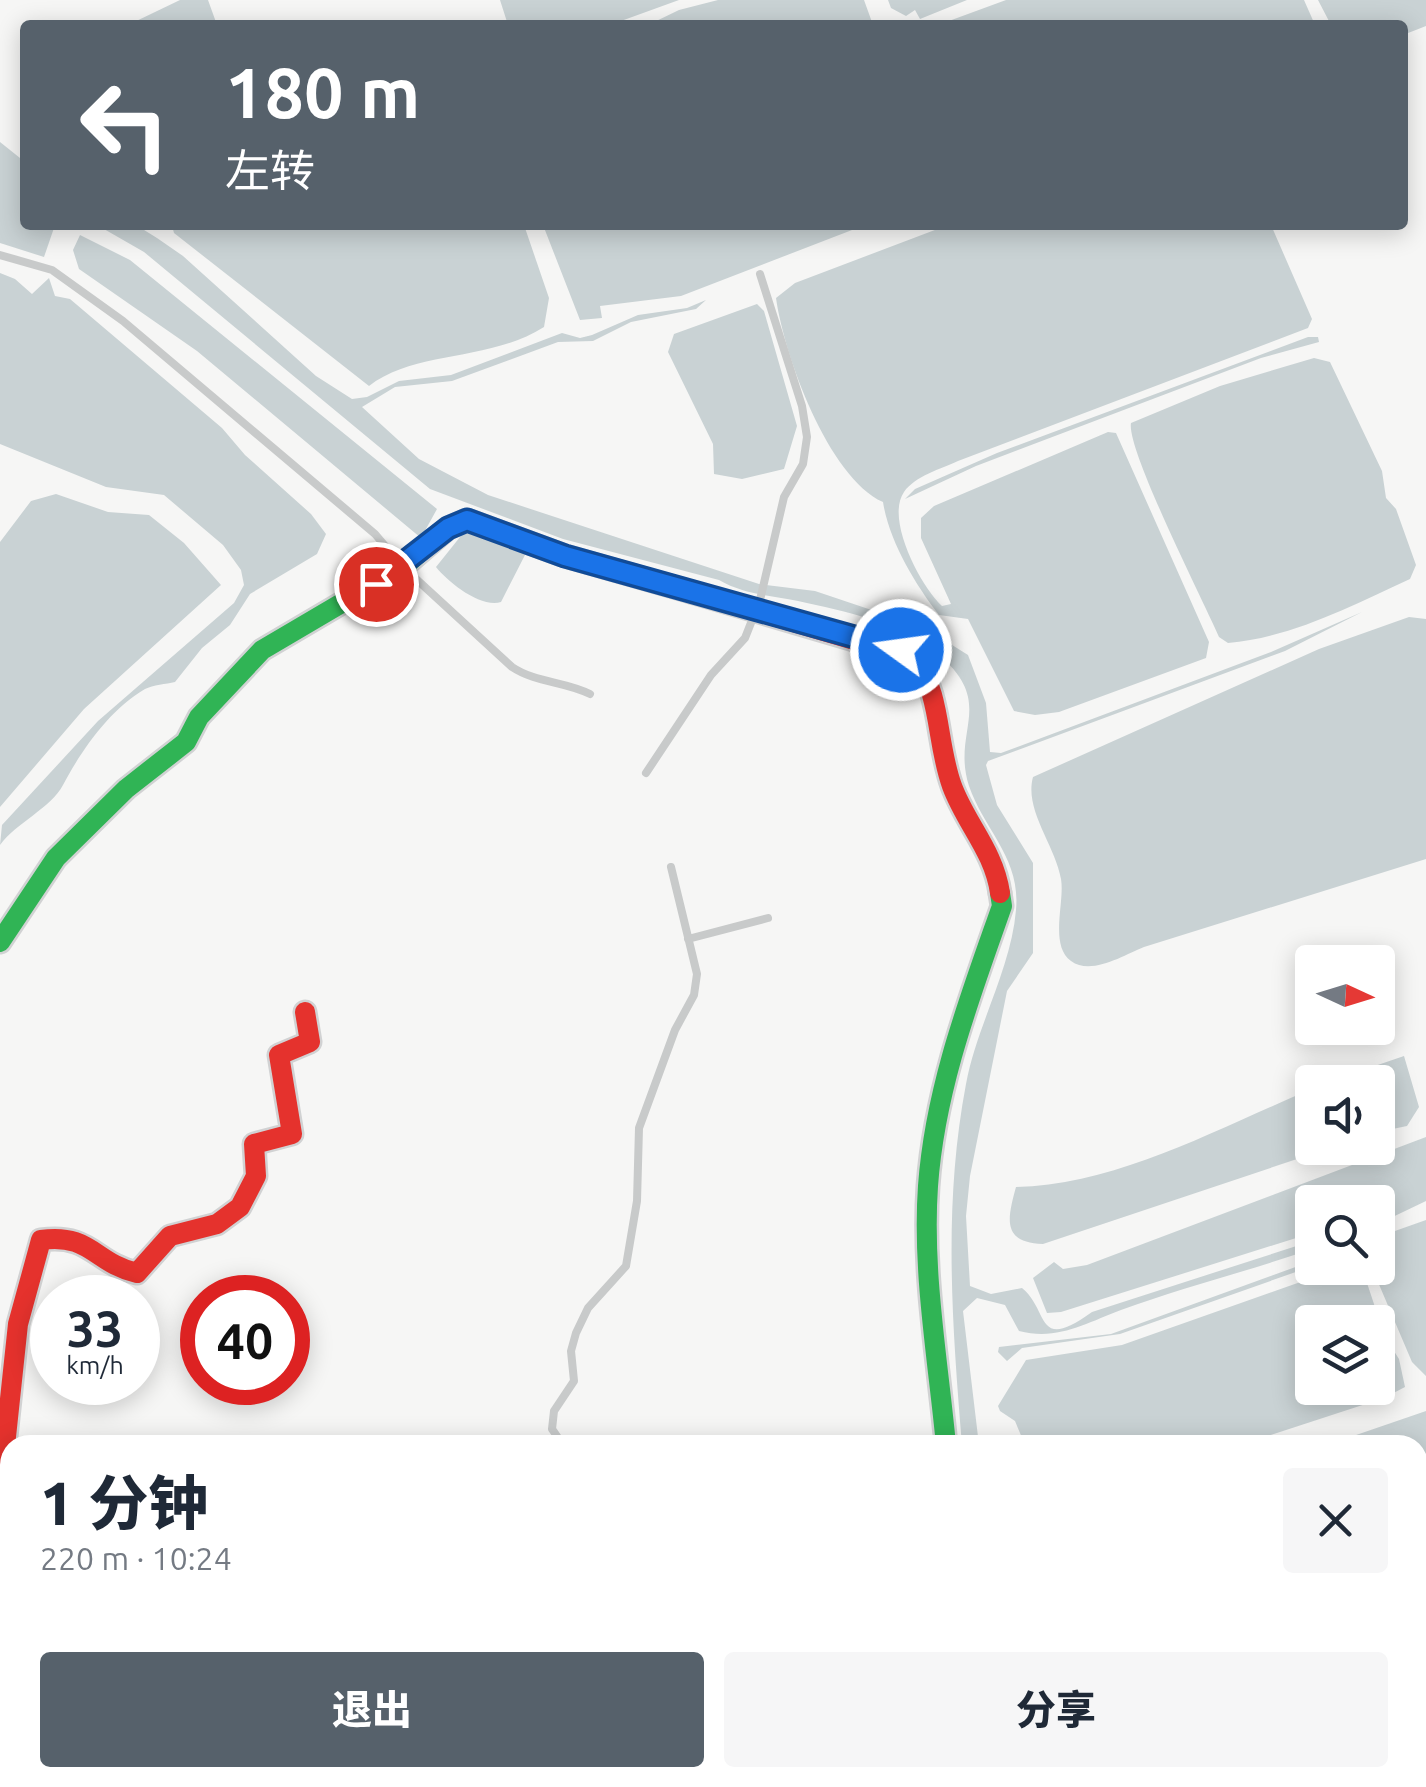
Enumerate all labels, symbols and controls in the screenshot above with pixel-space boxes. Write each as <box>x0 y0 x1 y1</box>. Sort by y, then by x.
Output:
text: 180 m <box>225 53 420 131</box>
icon: left <box>60 60 190 190</box>
text: 左转 <box>225 145 315 196</box>
pin <box>334 542 419 627</box>
icon: arrive <box>349 557 404 612</box>
position arrow <box>849 598 953 702</box>
north arrow <box>1295 945 1395 1045</box>
map controls <box>1295 945 1395 1405</box>
button: sound <box>1295 1065 1395 1165</box>
button: search <box>1295 1185 1395 1285</box>
speed limit sign: 40 <box>180 1275 310 1405</box>
text: 33 <box>67 1300 123 1356</box>
button: layers <box>1295 1305 1395 1405</box>
text: km/h <box>66 1351 124 1379</box>
button: close <box>1283 1468 1388 1573</box>
text: 1 分钟 <box>40 1469 208 1536</box>
text: 220 m · 10:24 <box>40 1540 232 1576</box>
button: 退出 <box>40 1652 704 1767</box>
button: 分享 <box>724 1652 1388 1767</box>

